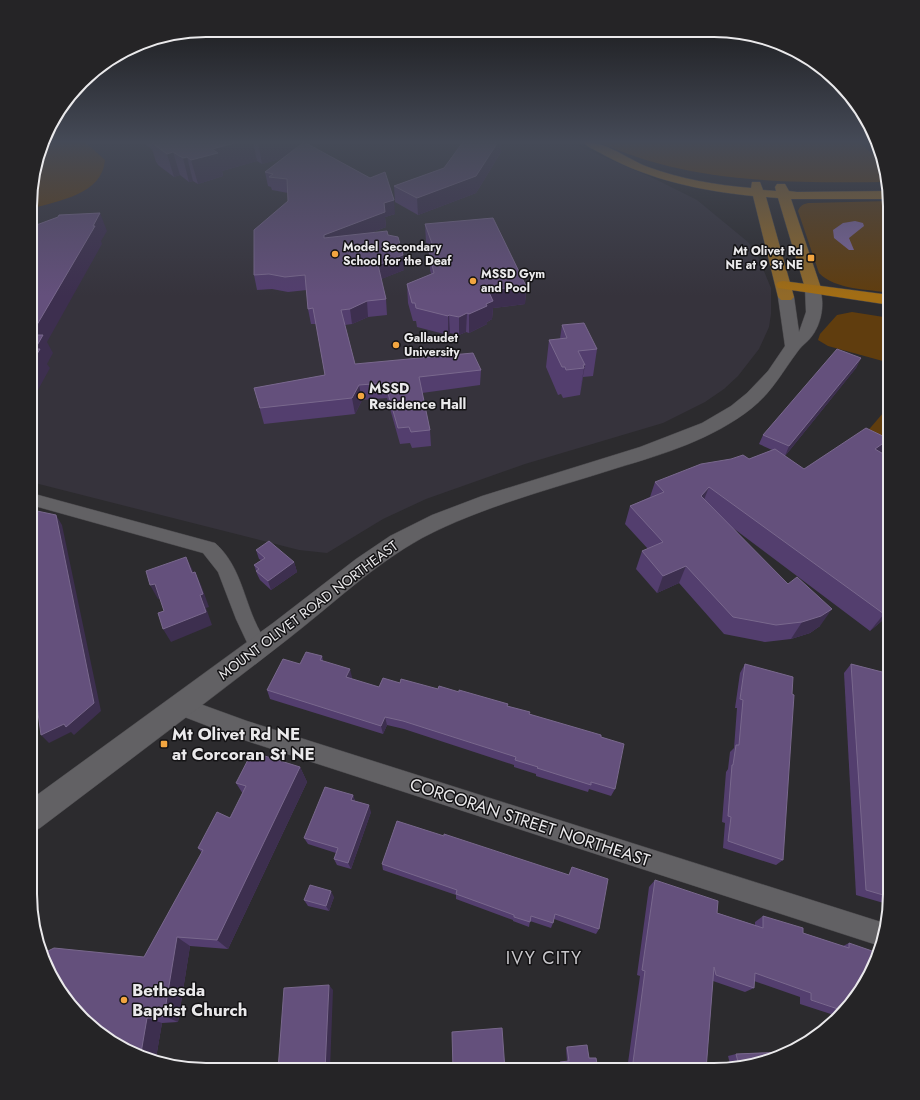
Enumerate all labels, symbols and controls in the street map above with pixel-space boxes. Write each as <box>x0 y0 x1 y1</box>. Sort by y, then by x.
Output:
place label: Model Secondary School for the Deaf <box>343 238 452 270</box>
place label: Mt Olivet Rd NE at 9 St NE <box>725 242 803 274</box>
marker: Model Secondary School for the Deaf <box>330 249 340 259</box>
marker: Mt Olivet Rd NE at 9 St NE <box>806 253 816 263</box>
place label: MSSD Gym and Pool <box>481 265 545 297</box>
marker: MSSD Gym and Pool <box>468 276 478 286</box>
place label: Gallaudet University <box>404 329 460 361</box>
marker: Gallaudet University <box>391 340 401 350</box>
place label: MSSD Residence Hall <box>369 378 466 414</box>
marker: MSSD Residence Hall <box>356 391 366 401</box>
street label: MOUNT OLIVET ROAD NORTHEAST <box>214 536 402 684</box>
place label: Mt Olivet Rd NE at Corcoran St NE <box>172 722 315 766</box>
marker: Mt Olivet Rd NE at Corcoran St NE <box>159 739 169 749</box>
street label: CORCORAN STREET NORTHEAST <box>407 772 653 872</box>
district label: IVY CITY <box>506 945 582 971</box>
place label: Bethesda Baptist Church <box>132 978 247 1022</box>
marker: Bethesda Baptist Church <box>119 995 129 1005</box>

